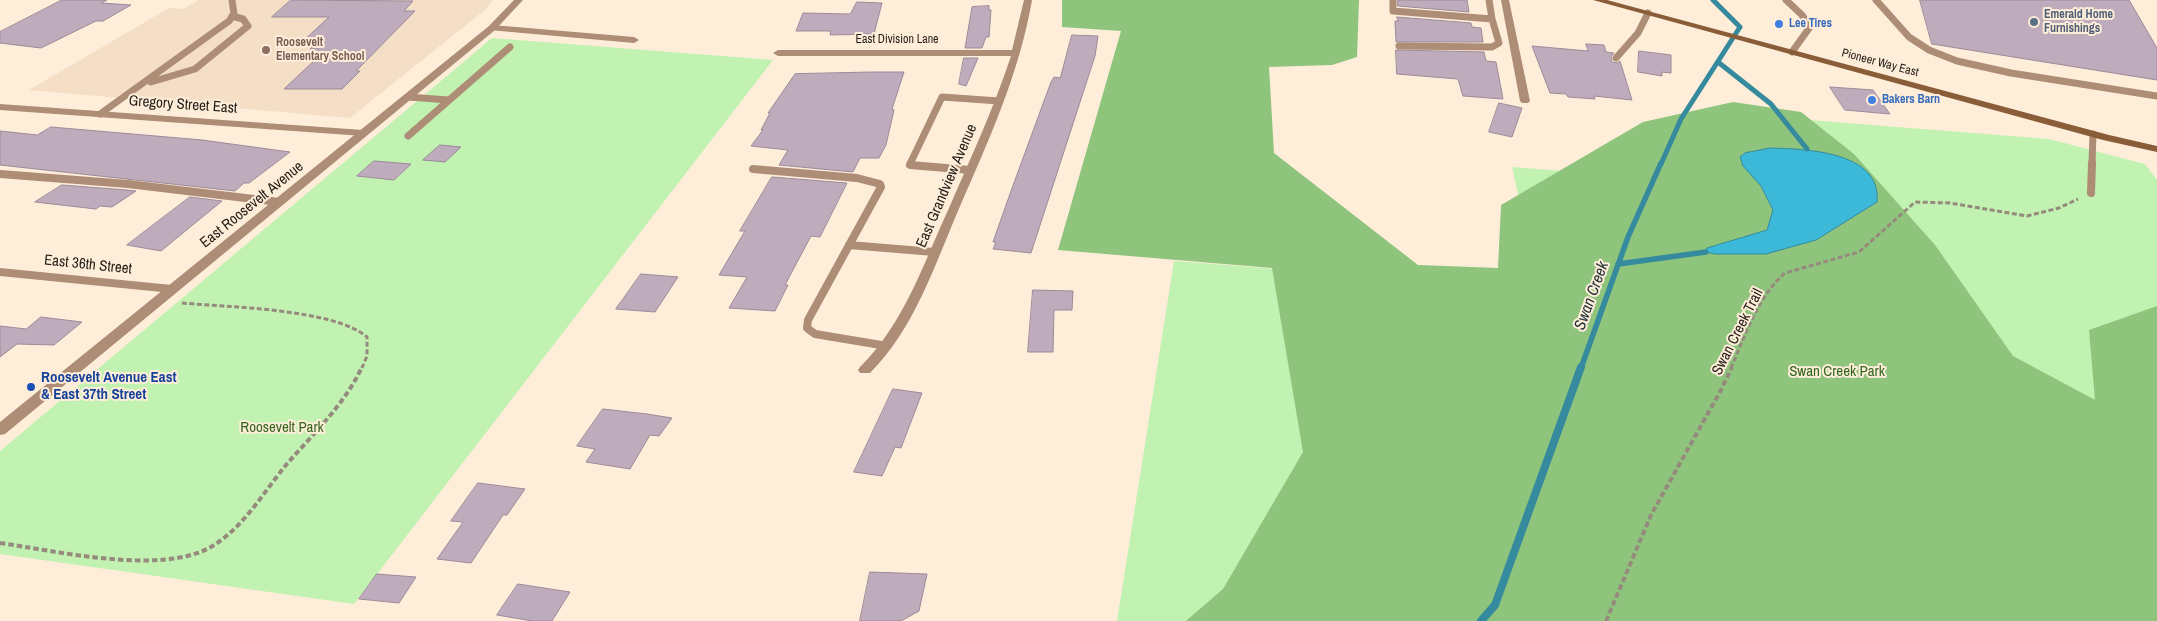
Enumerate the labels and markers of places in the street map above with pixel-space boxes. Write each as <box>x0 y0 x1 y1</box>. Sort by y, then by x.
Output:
place label: Emerald Home Furnishings <box>2044 8 2113 36</box>
marker: Emerald Home Furnishings <box>2028 16 2040 28</box>
place label: Lee Tires <box>1789 17 1832 31</box>
marker: Lee Tires <box>1773 18 1785 30</box>
place label: Roosevelt Elementary School <box>276 36 365 64</box>
marker: Roosevelt Elementary School <box>260 44 272 56</box>
place label: Bakers Barn <box>1882 93 1940 107</box>
marker: Bakers Barn <box>1866 94 1878 106</box>
place label: Roosevelt Avenue East & East 37th Street <box>41 369 177 404</box>
marker: Roosevelt Avenue East & East 37th Street <box>25 381 37 393</box>

